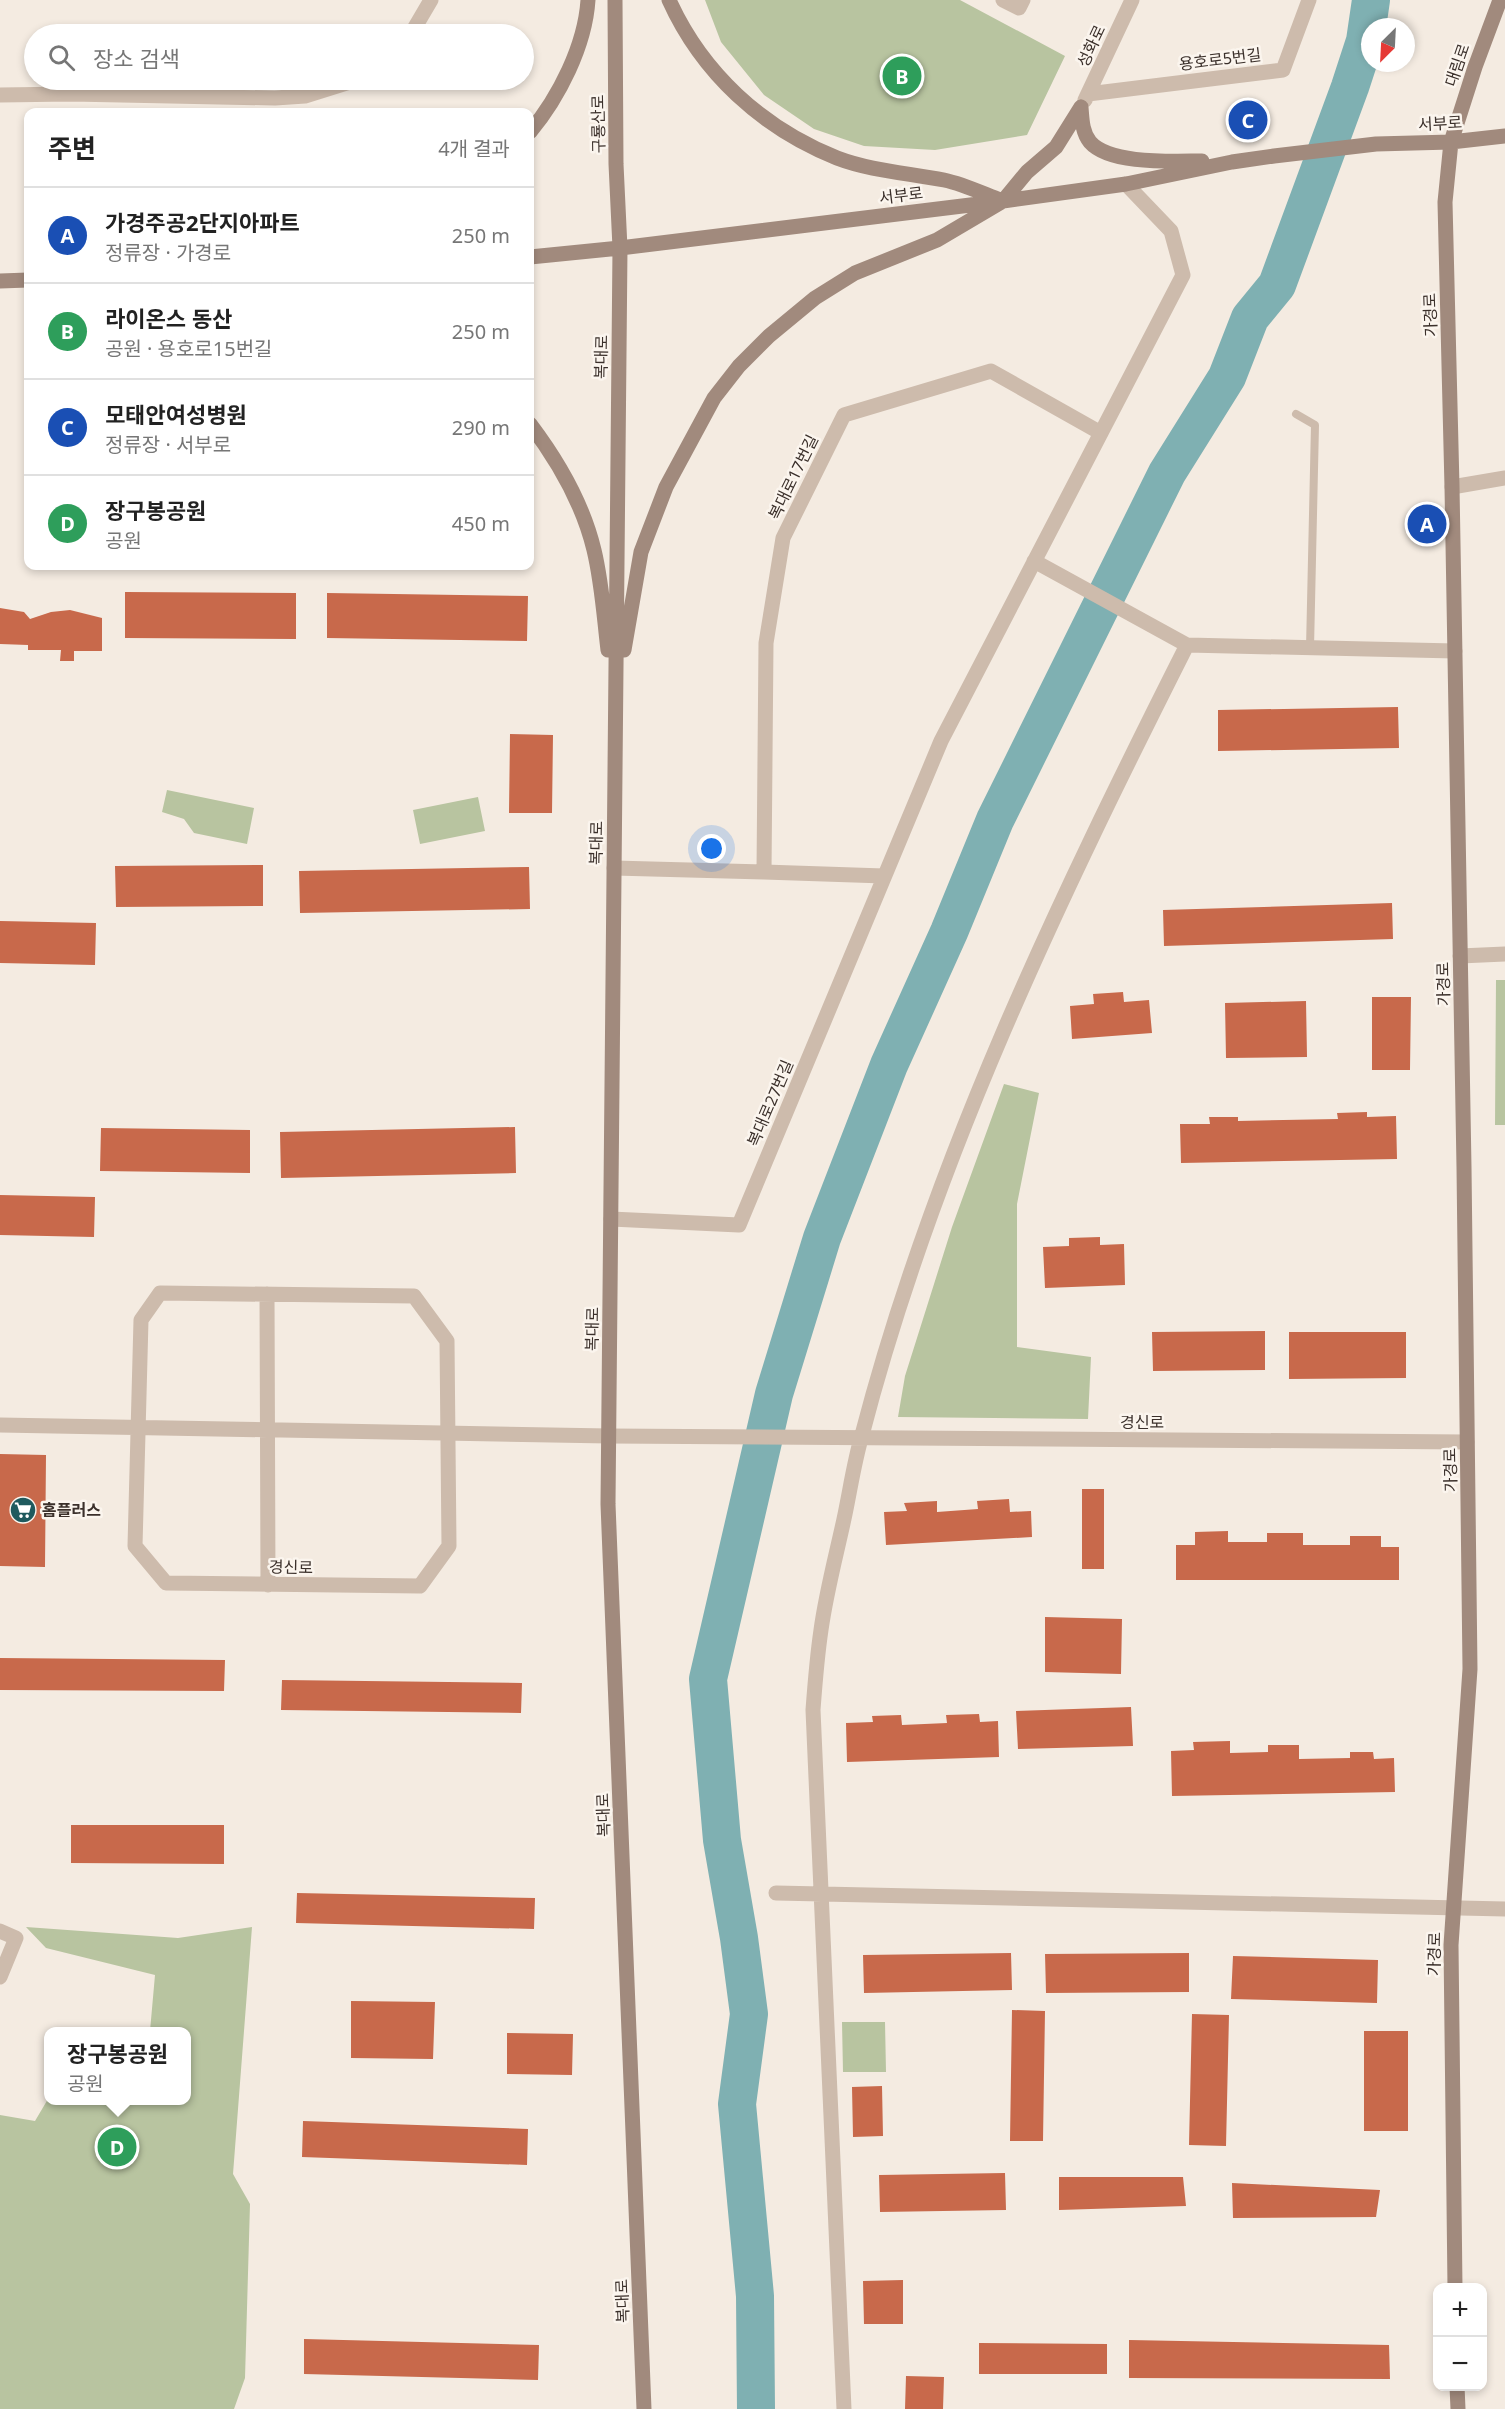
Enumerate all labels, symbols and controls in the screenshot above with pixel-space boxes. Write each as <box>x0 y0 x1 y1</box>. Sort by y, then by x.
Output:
north arrow <box>1361 18 1415 72</box>
street label: 성화로 <box>1072 21 1110 71</box>
search box <box>24 24 534 90</box>
street label: 대림로 <box>1439 40 1475 89</box>
icon: search <box>45 41 78 74</box>
text: 장소 검색 <box>93 43 180 73</box>
street label: 용호로5번길 <box>1178 43 1262 75</box>
pin: B <box>882 54 922 98</box>
street label: 구룡산로 <box>586 94 610 154</box>
pin: C <box>1228 98 1268 142</box>
street label: 서부로 <box>1417 111 1463 135</box>
text: 주변 <box>48 130 96 166</box>
text: 4개 결과 <box>438 135 510 162</box>
street label: 서부로 <box>878 181 925 209</box>
text: 가경주공2단지아파트 <box>105 207 300 237</box>
text: A <box>61 222 74 249</box>
text: 250 m <box>452 222 510 249</box>
text: 정류장 · 가경로 <box>105 239 231 266</box>
street label: 가경로 <box>1418 292 1442 337</box>
text: 라이온스 동산 <box>105 303 232 333</box>
text: B <box>61 318 74 345</box>
text: 250 m <box>452 318 510 345</box>
street label: 복대로 <box>590 334 612 379</box>
text: 공원 · 용호로15번길 <box>105 335 272 362</box>
text: 모태안여성병원 <box>105 399 247 429</box>
text: C <box>61 414 74 441</box>
text: 290 m <box>452 414 510 441</box>
text: 정류장 · 서부로 <box>105 431 231 458</box>
street label: 복대로17번길 <box>763 431 823 523</box>
text: 장구봉공원 <box>105 495 206 525</box>
pin: A <box>1408 502 1446 546</box>
text: D <box>60 510 75 537</box>
text: 450 m <box>452 510 510 537</box>
text: 공원 <box>105 527 142 554</box>
street label: 복대로 <box>585 820 607 865</box>
your location <box>697 834 726 863</box>
street label: 가경로 <box>1432 961 1454 1006</box>
street label: 복대로27번길 <box>742 1056 798 1150</box>
street label: 복대로 <box>581 1306 603 1351</box>
street label: 경신로 <box>1120 1411 1164 1433</box>
street label: 가경로 <box>1439 1447 1461 1492</box>
supermarket icon: 홈플러스 <box>8 1495 38 1525</box>
place label: 홈플러스 <box>42 1499 101 1521</box>
street label: 경신로 <box>269 1556 314 1578</box>
street label: 복대로 <box>591 1792 615 1837</box>
street label: 가경로 <box>1423 1931 1445 1976</box>
popup <box>44 2027 191 2105</box>
text: 장구봉공원 <box>67 2038 168 2068</box>
text: 공원 <box>67 2070 104 2097</box>
pin: D <box>98 2124 136 2170</box>
street label: 복대로 <box>610 2278 634 2323</box>
map controls <box>1433 2283 1487 2391</box>
button: + <box>1433 2283 1487 2337</box>
button: − <box>1433 2337 1487 2391</box>

